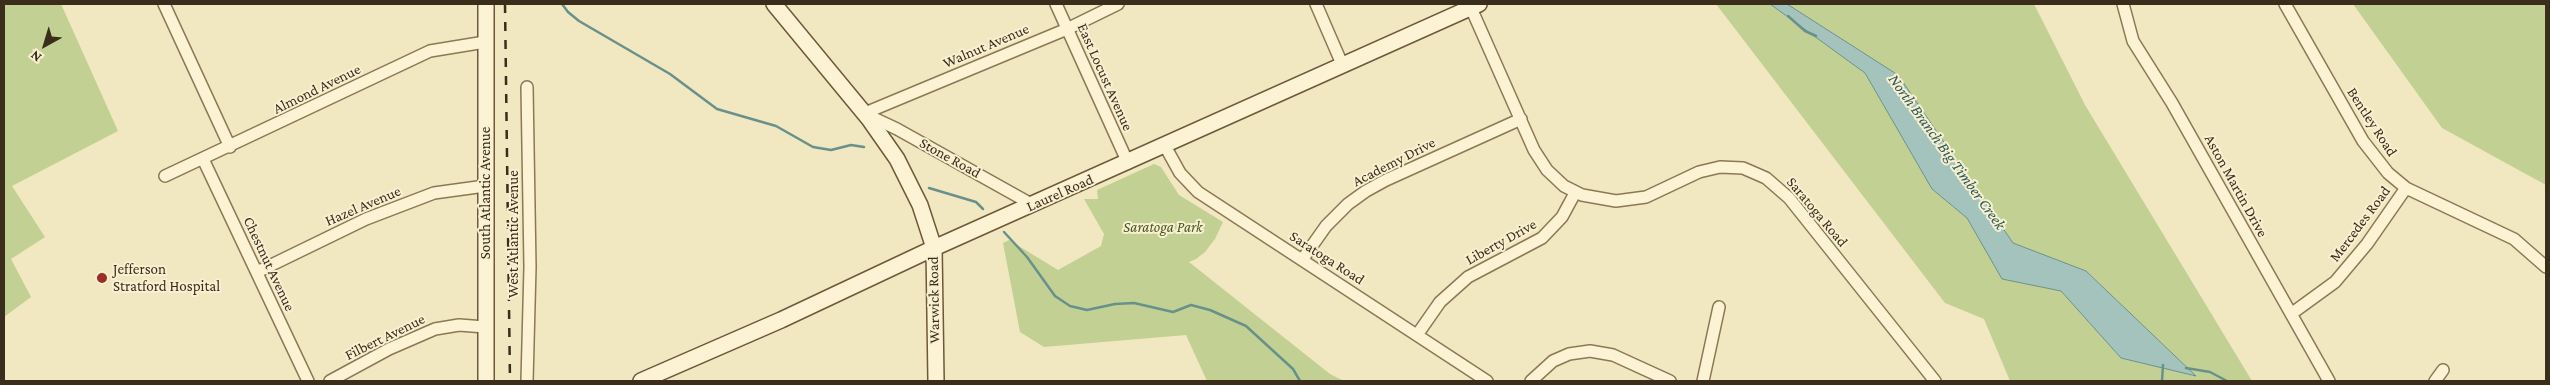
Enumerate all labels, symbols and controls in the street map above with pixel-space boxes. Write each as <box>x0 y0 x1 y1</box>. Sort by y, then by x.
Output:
north arrow <box>20 20 70 70</box>
street label: Walnut Avenue <box>940 20 1032 72</box>
street label: East Locust Avenue <box>1073 20 1137 134</box>
text: N <box>27 47 44 66</box>
street label: Almond Avenue <box>270 60 364 118</box>
water label: North Branch Big Timber Creek <box>1884 70 2010 234</box>
street label: Bentley Road <box>2343 84 2401 160</box>
street label: South Atlantic Avenue <box>476 127 494 259</box>
street label: Aston Martin Drive <box>2200 131 2272 241</box>
street label: Academy Drive <box>1350 133 1438 191</box>
street label: Stone Road <box>916 134 984 182</box>
street label: West Atlantic Avenue <box>504 170 522 298</box>
street label: Laurel Road <box>1024 170 1096 216</box>
street label: Saratoga Road <box>1783 173 1851 251</box>
street label: Hazel Avenue <box>322 182 404 230</box>
street label: Mercedes Road <box>2326 182 2394 266</box>
street label: Chestnut Avenue <box>239 214 299 314</box>
street label: Liberty Drive <box>1462 215 1540 269</box>
park label: Saratoga Park <box>1123 218 1203 236</box>
street label: Saratoga Road <box>1286 227 1368 289</box>
street label: Warwick Road <box>924 256 944 344</box>
place label: Jefferson Stratford Hospital <box>113 260 220 295</box>
marker: Jefferson Stratford Hospital <box>95 271 109 285</box>
street label: Filbert Avenue <box>342 310 428 364</box>

